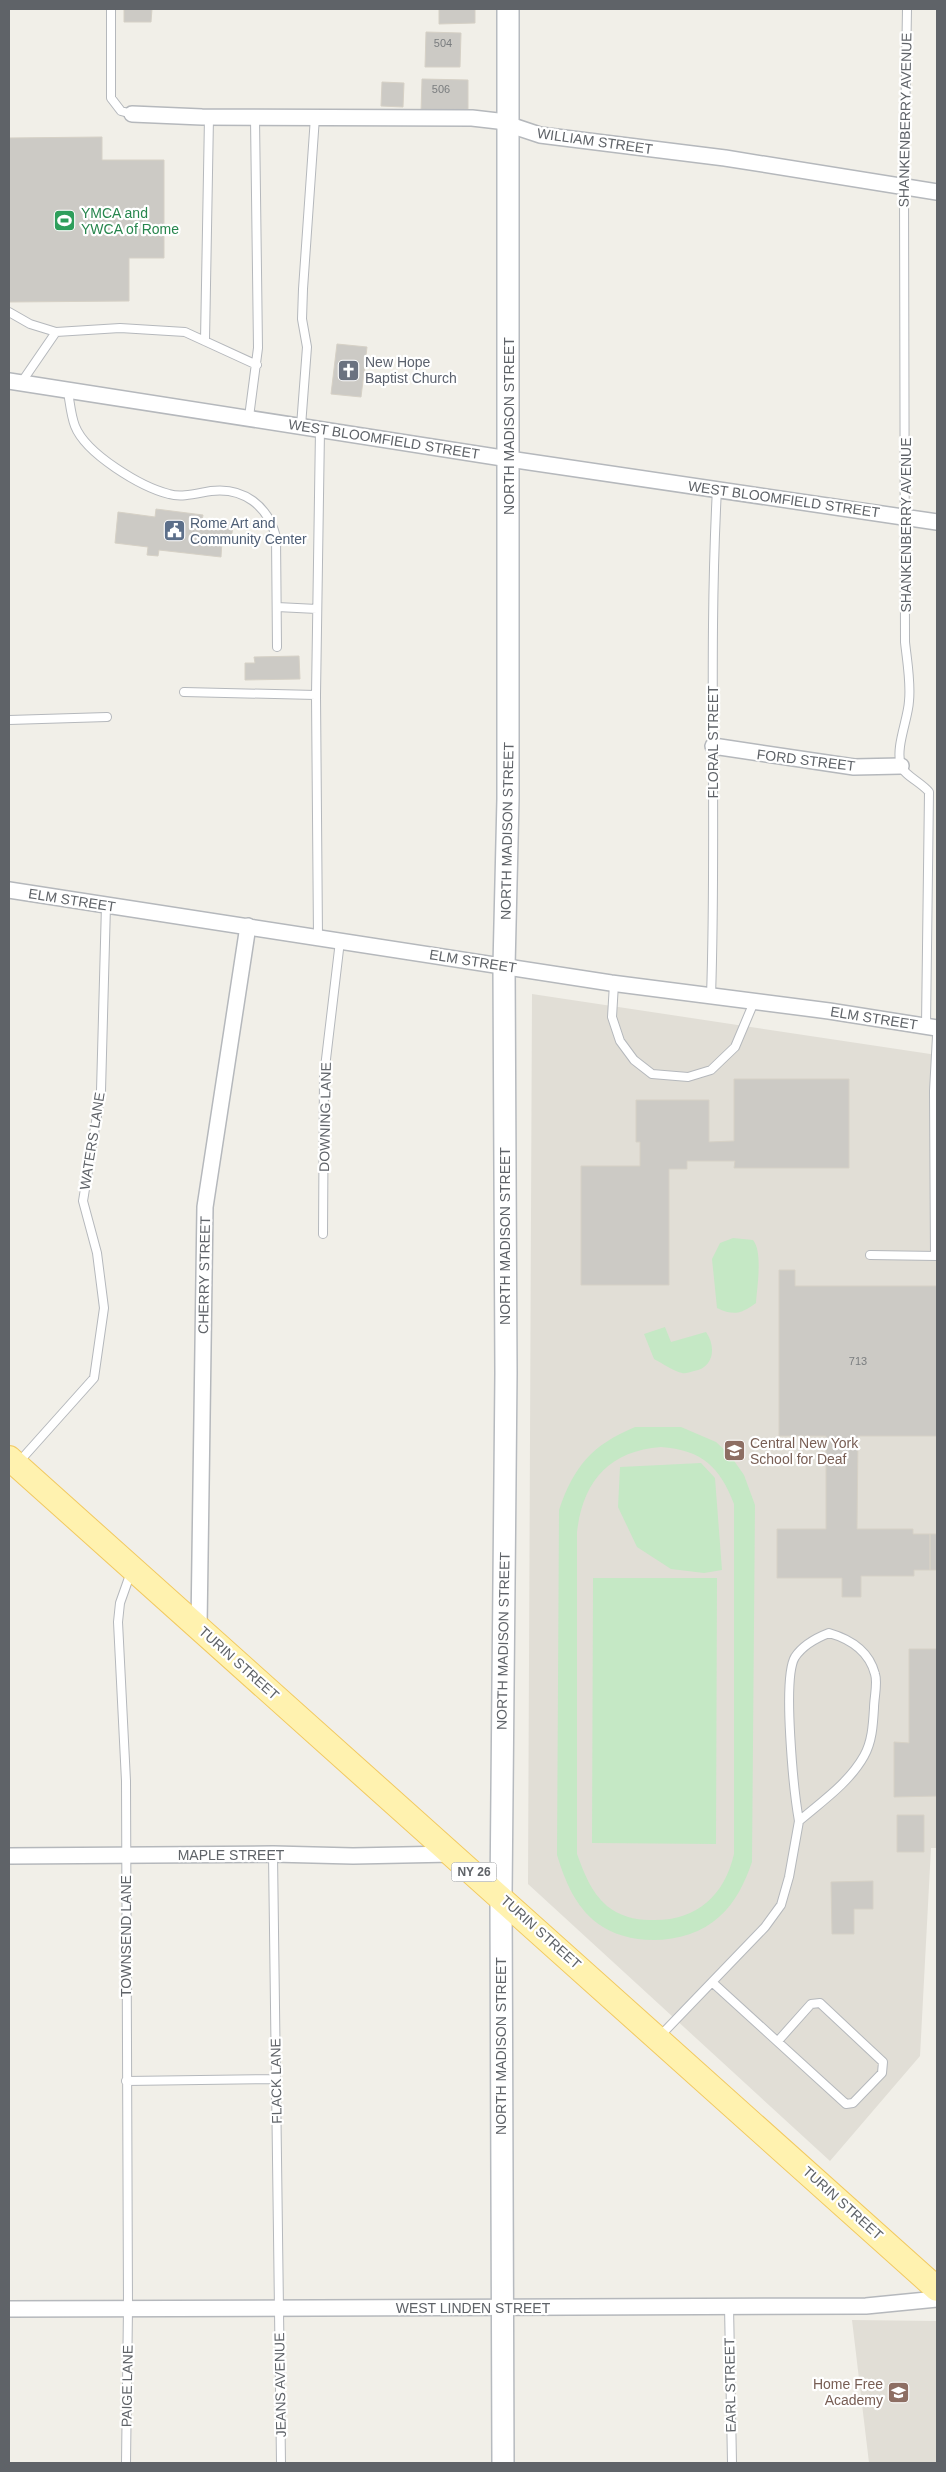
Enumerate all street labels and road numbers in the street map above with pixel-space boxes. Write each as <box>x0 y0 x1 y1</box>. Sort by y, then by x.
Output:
street label: SHANKENBERRY AVENUE <box>895 32 915 208</box>
street label: WILLIAM STREET <box>536 125 654 157</box>
street label: NORTH MADISON STREET <box>501 337 517 515</box>
street label: WEST BLOOMFIELD STREET <box>287 416 481 462</box>
street label: SHANKENBERRY AVENUE <box>898 437 914 613</box>
street label: WEST BLOOMFIELD STREET <box>687 478 881 520</box>
street label: FLORAL STREET <box>705 685 721 799</box>
street label: NORTH MADISON STREET <box>497 741 517 920</box>
street label: FORD STREET <box>756 746 856 774</box>
street label: ELM STREET <box>27 885 117 915</box>
street label: ELM STREET <box>428 946 518 976</box>
street label: ELM STREET <box>829 1003 919 1033</box>
street label: DOWNING LANE <box>316 1062 334 1172</box>
street label: WATERS LANE <box>76 1091 108 1191</box>
street label: NORTH MADISON STREET <box>497 1147 513 1325</box>
street label: CHERRY STREET <box>195 1216 213 1334</box>
street label: NORTH MADISON STREET <box>493 1551 513 1730</box>
street label: TURIN STREET <box>196 1623 283 1703</box>
street label: MAPLE STREET <box>178 1847 285 1863</box>
road number: NY 26 <box>452 1862 496 1881</box>
street label: TOWNSEND LANE <box>118 1875 134 1997</box>
street label: TURIN STREET <box>498 1892 585 1972</box>
street label: NORTH MADISON STREET <box>493 1957 509 2135</box>
street label: FLACK LANE <box>267 2038 285 2124</box>
street label: TURIN STREET <box>800 2163 887 2243</box>
street label: WEST LINDEN STREET <box>396 2300 551 2316</box>
street label: JEANS AVENUE <box>271 2332 289 2438</box>
street label: EARL STREET <box>721 2337 739 2433</box>
street label: PAIGE LANE <box>118 2345 136 2427</box>

